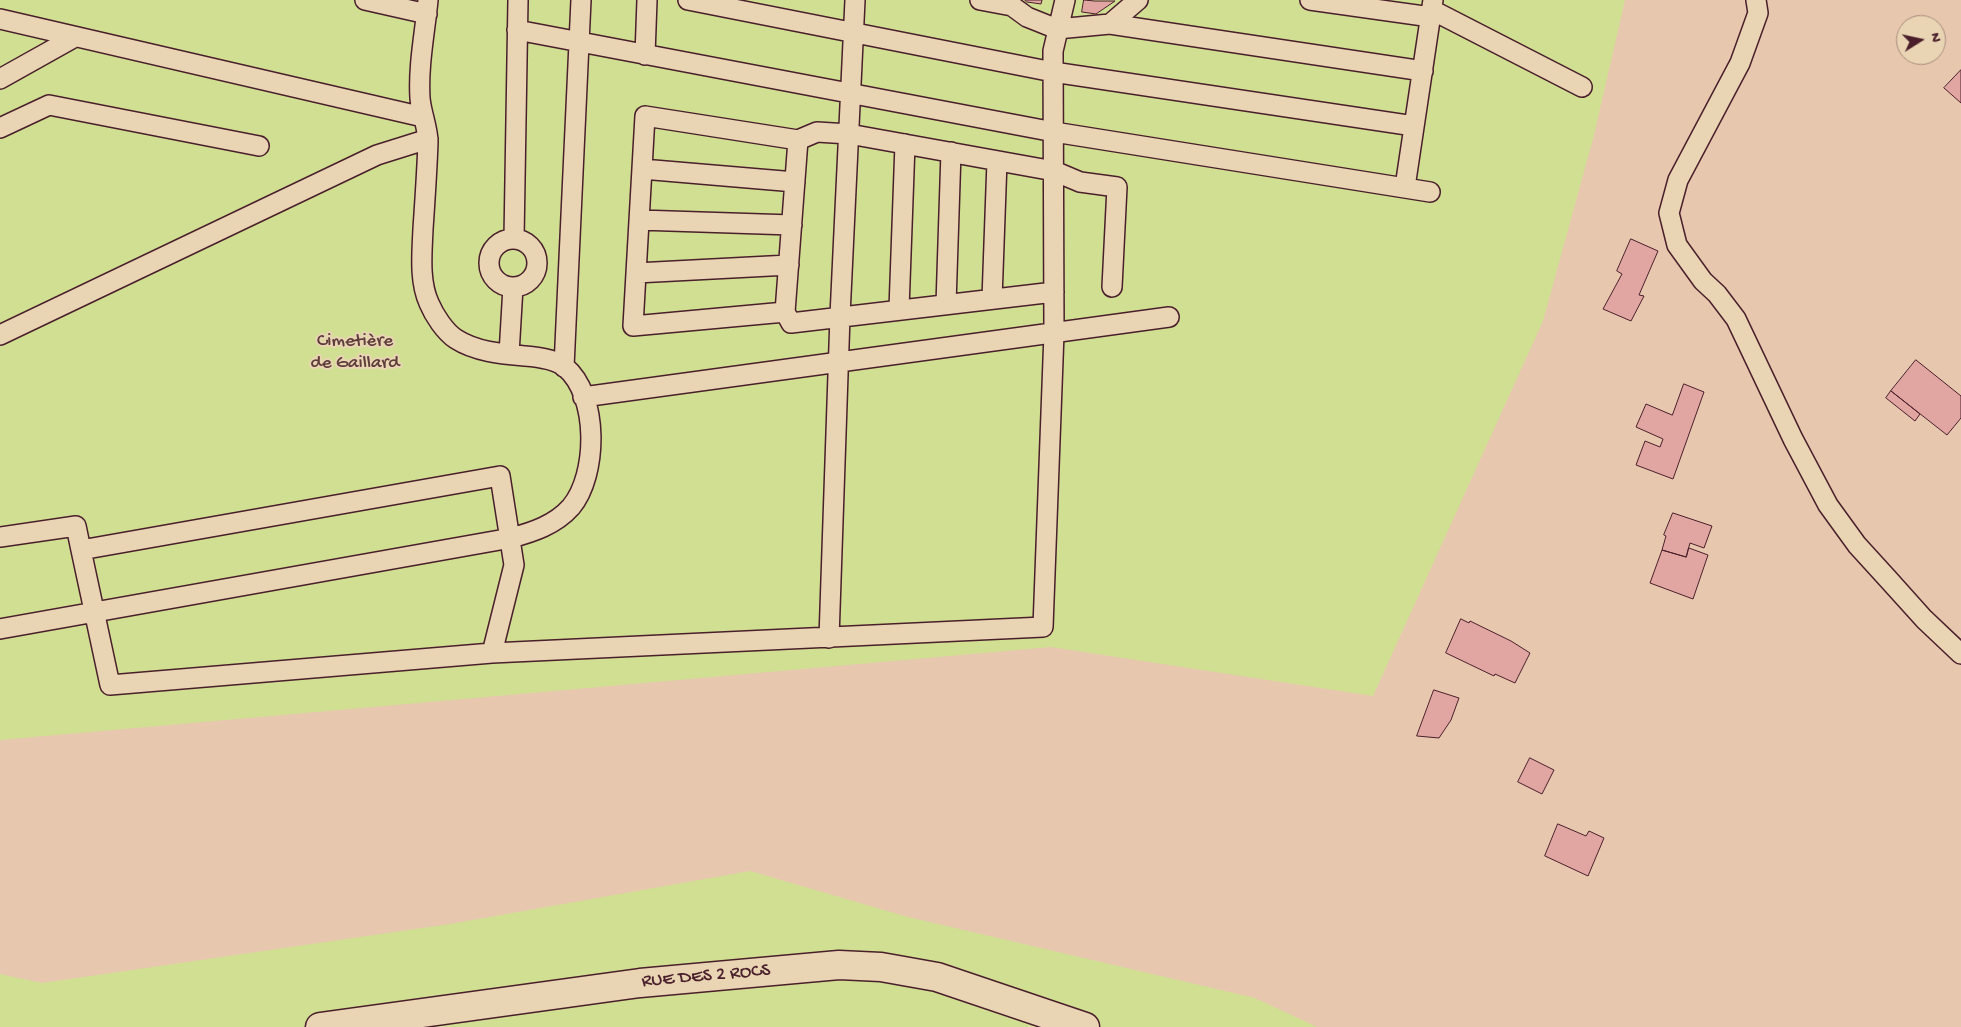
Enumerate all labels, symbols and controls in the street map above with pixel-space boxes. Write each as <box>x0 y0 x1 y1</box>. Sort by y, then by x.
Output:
north arrow <box>1896 15 1946 65</box>
text: N <box>1926 31 1944 43</box>
park label: Cimetière de Gaillard <box>311 331 399 375</box>
street label: RUE DES 2 ROCS <box>641 960 771 994</box>

